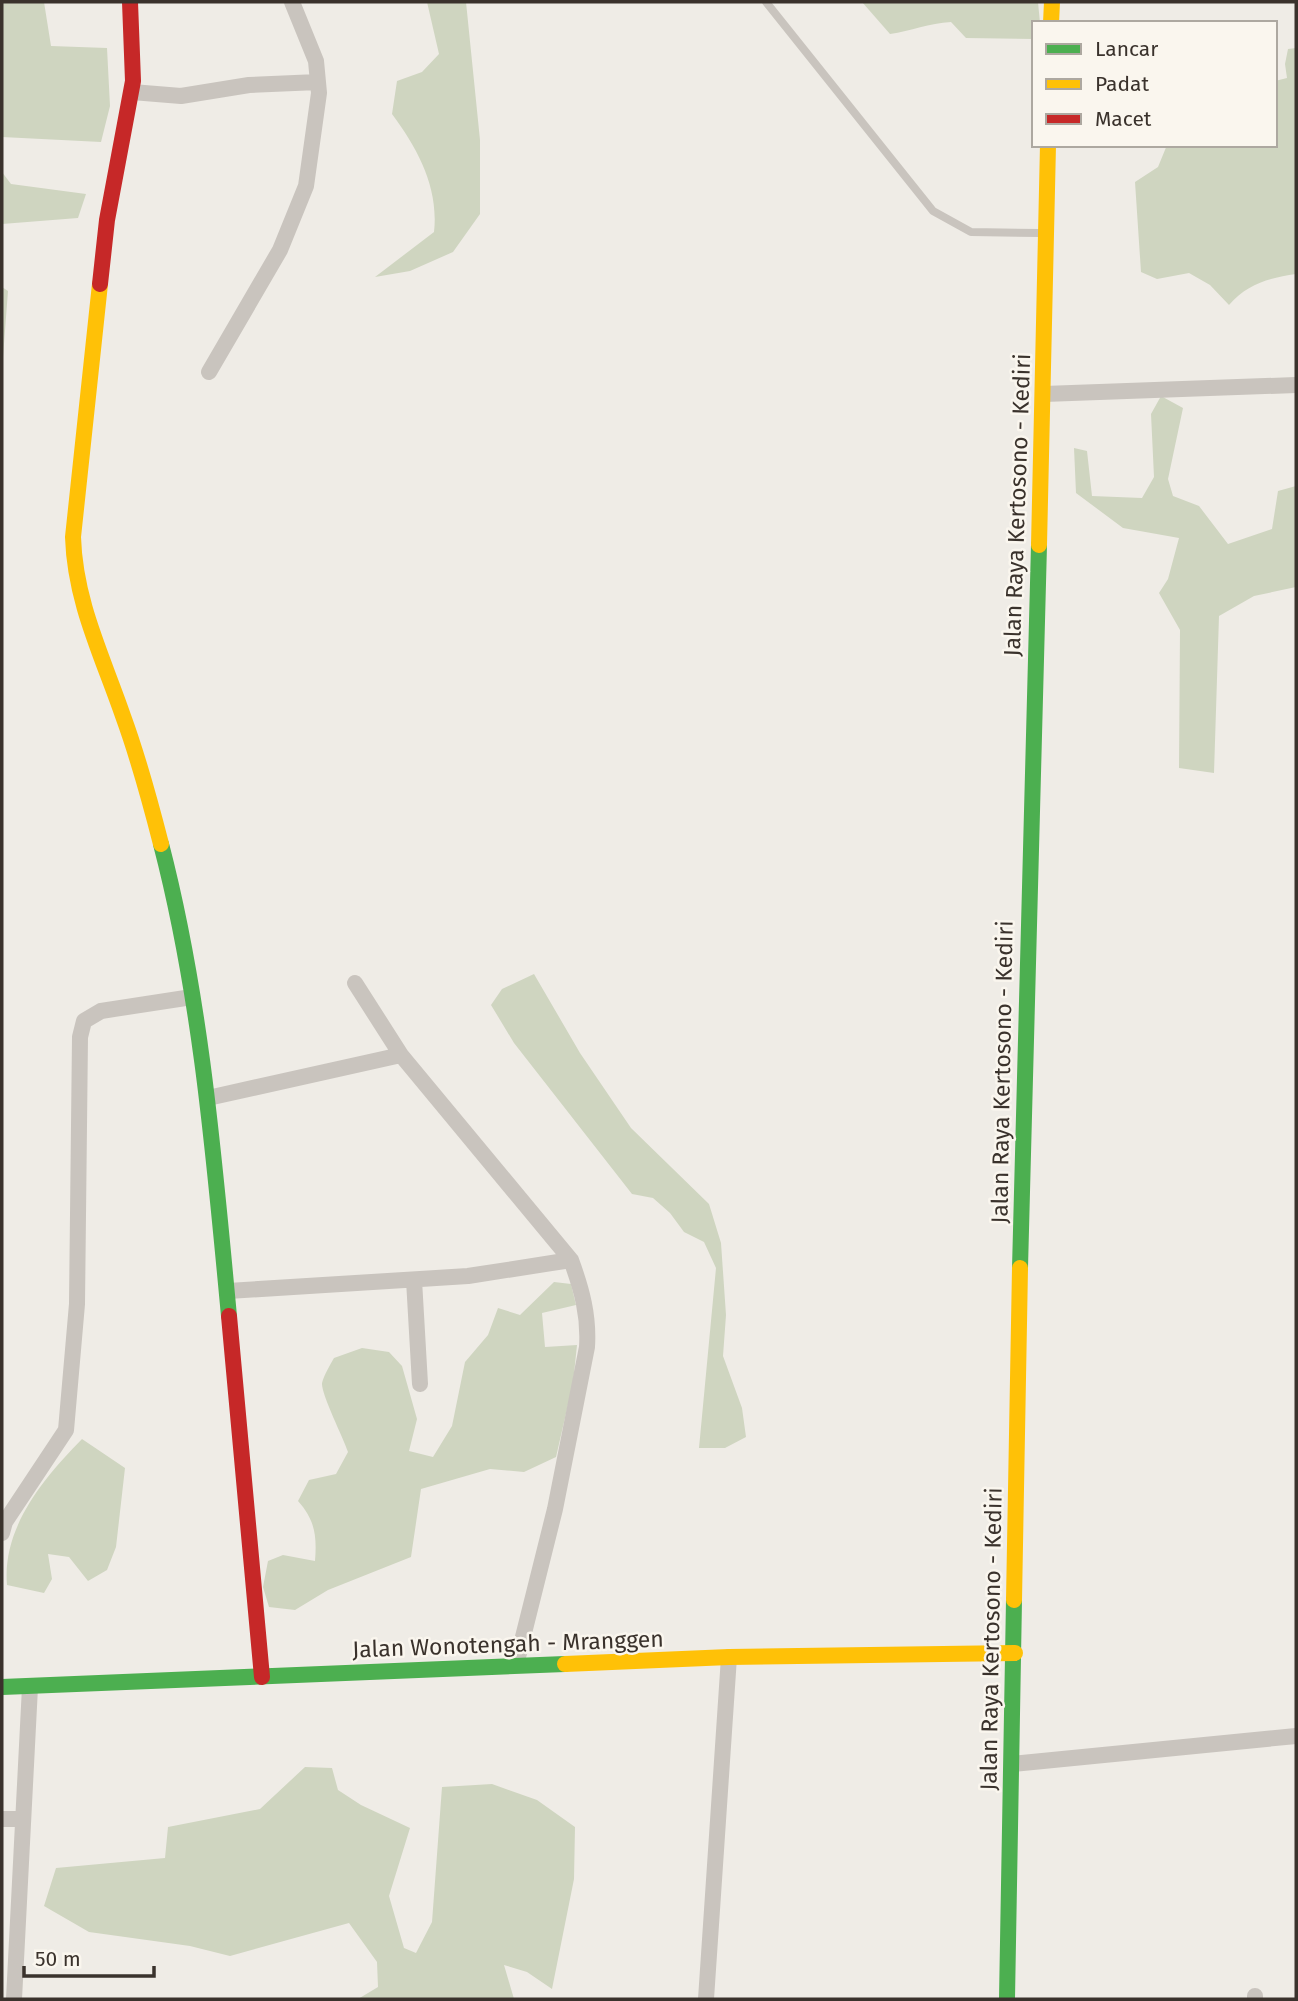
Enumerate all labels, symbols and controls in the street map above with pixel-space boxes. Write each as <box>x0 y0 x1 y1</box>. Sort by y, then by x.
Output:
legend <box>1032 21 1277 147</box>
text: Lancar <box>1095 36 1158 62</box>
text: Padat <box>1095 71 1149 97</box>
text: Macet <box>1095 106 1152 132</box>
street label: Jalan Raya Kertosono - Kediri <box>998 353 1036 657</box>
street label: Jalan Raya Kertosono - Kediri <box>985 920 1019 1224</box>
street label: Jalan Raya Kertosono - Kediri <box>974 1487 1008 1791</box>
street label: Jalan Wonotengah - Mranggen <box>352 1625 664 1663</box>
scale bar <box>24 1934 154 1978</box>
text: 50 m <box>35 1946 81 1972</box>

